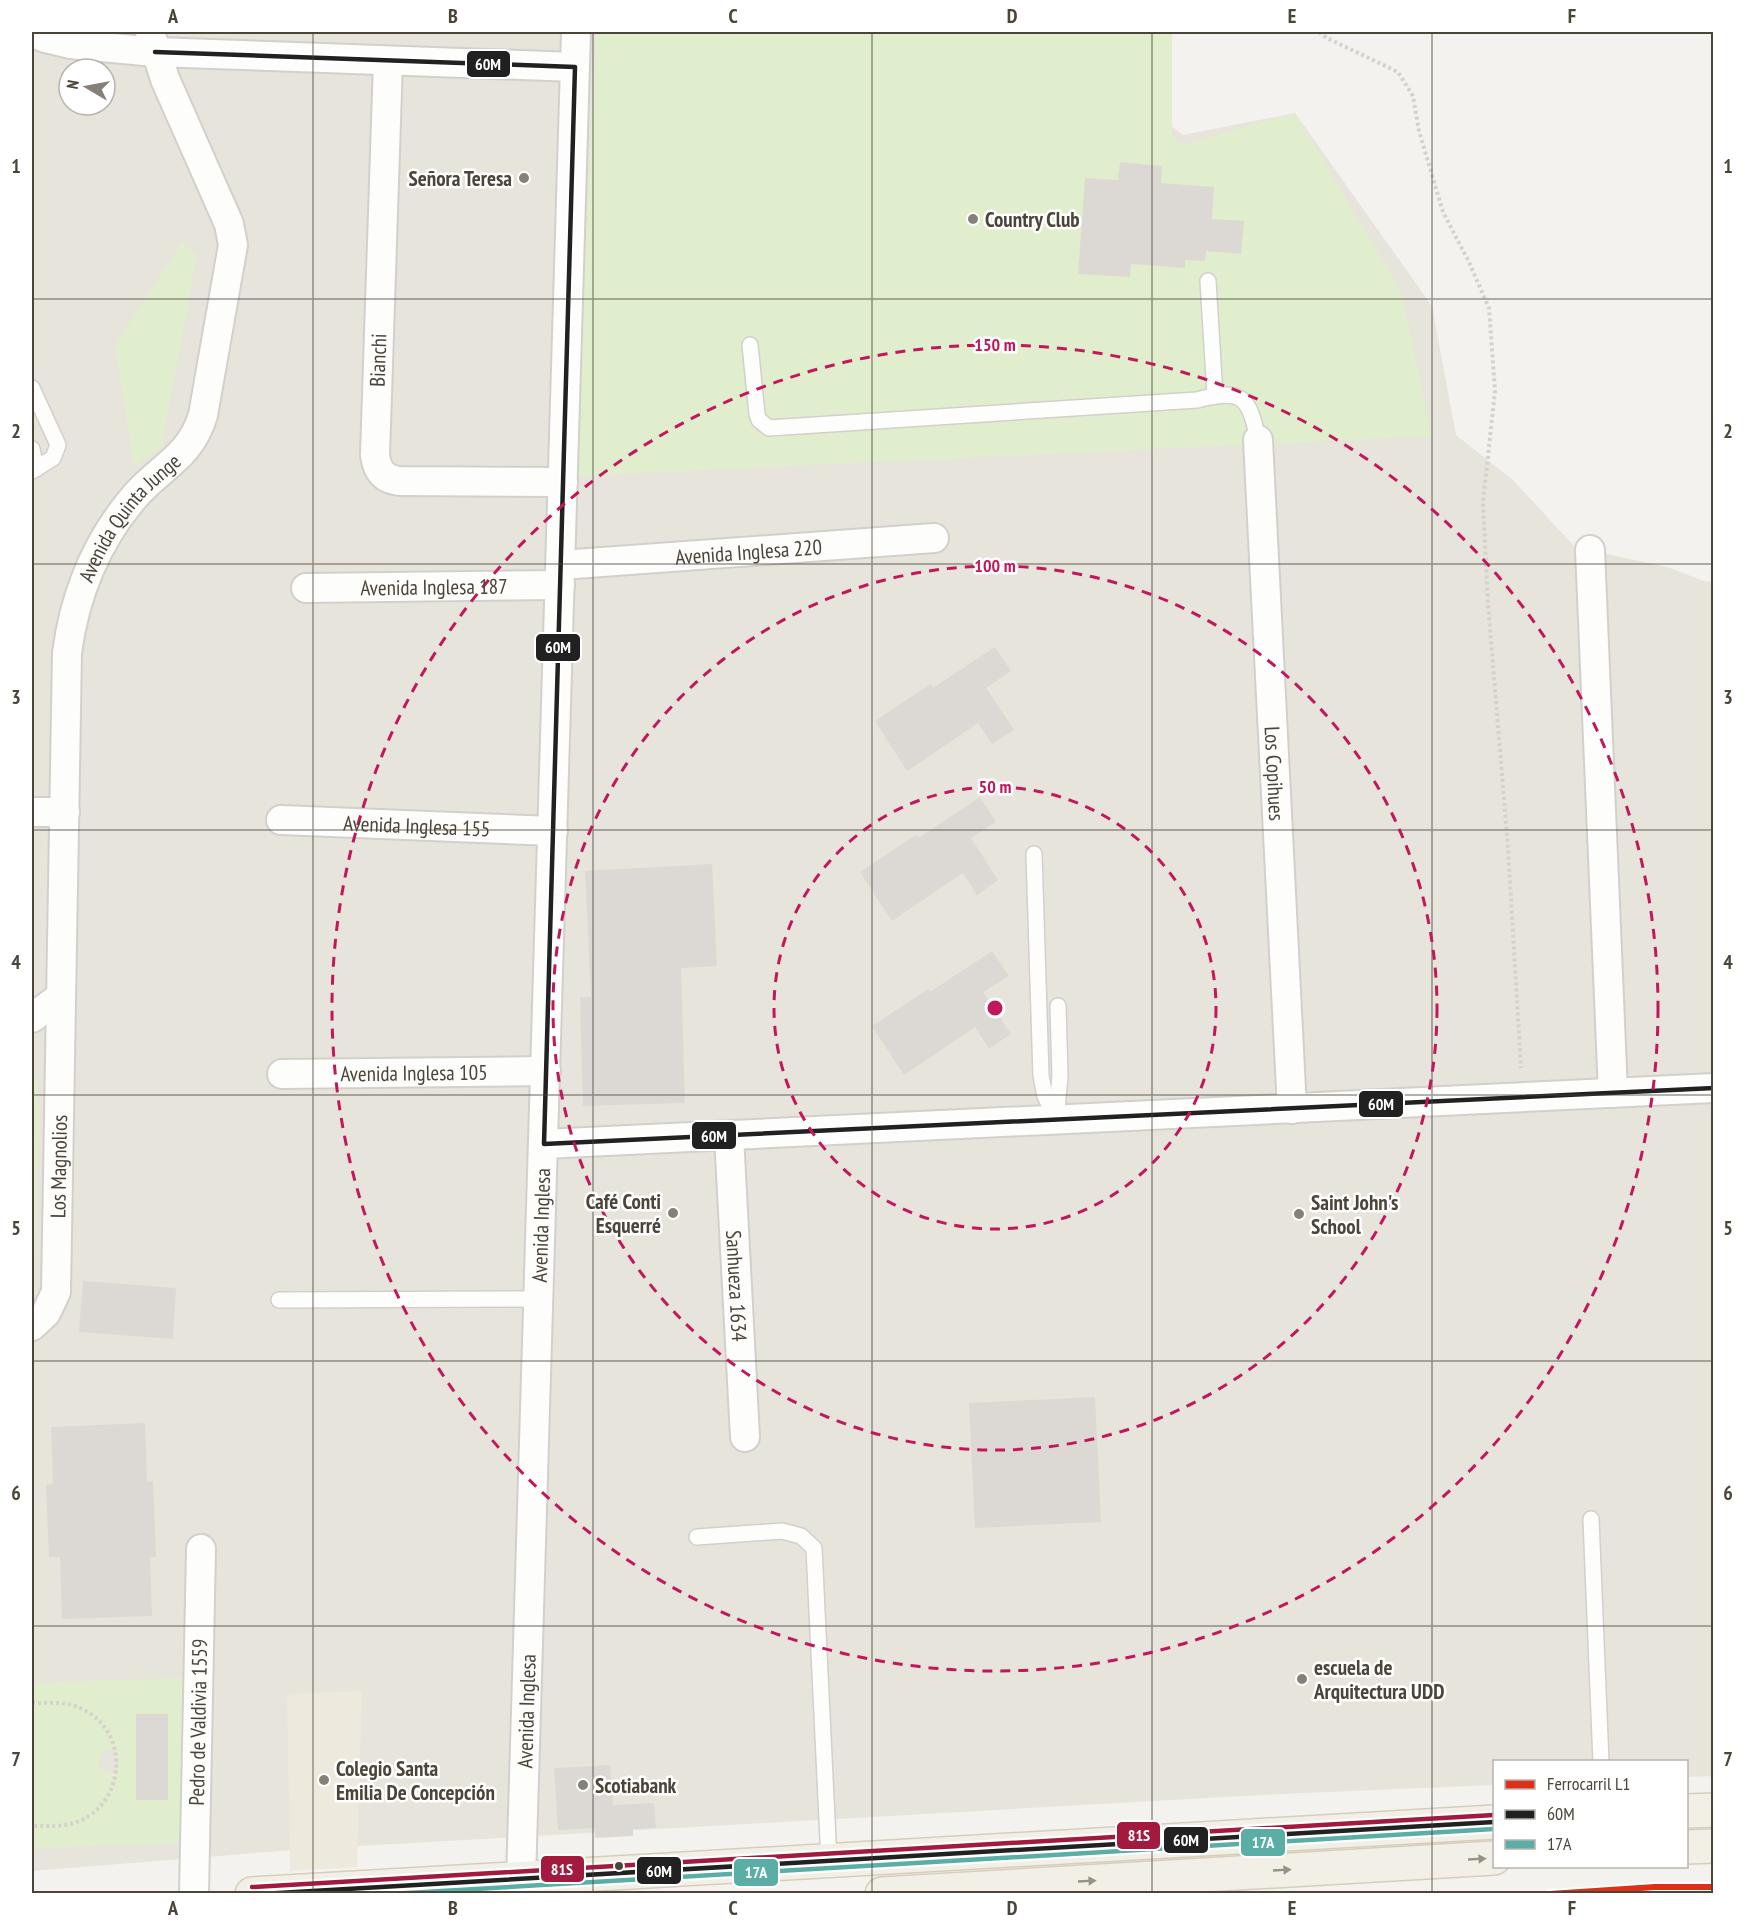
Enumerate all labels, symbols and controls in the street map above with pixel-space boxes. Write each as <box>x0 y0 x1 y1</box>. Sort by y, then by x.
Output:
text: A <box>167 3 179 29</box>
text: B <box>448 3 458 29</box>
text: C <box>728 3 738 29</box>
text: D <box>1007 3 1018 29</box>
text: E <box>1288 3 1296 29</box>
text: F <box>1568 3 1576 29</box>
line badge: 60M <box>466 50 511 78</box>
text: 60M <box>475 54 501 74</box>
north arrow <box>57 57 117 117</box>
text: N <box>62 78 83 90</box>
text: 1 <box>11 153 21 179</box>
text: 1 <box>1723 153 1733 179</box>
place label: Señora Teresa <box>409 165 512 192</box>
marker: Señora Teresa <box>517 171 531 185</box>
place label: Country Club <box>985 206 1080 233</box>
marker: Country Club <box>966 212 980 226</box>
street label: Bianchi <box>364 333 392 387</box>
text: 150 m <box>974 333 1016 356</box>
text: 2 <box>11 418 21 444</box>
text: 2 <box>1723 418 1733 444</box>
street label: Avenida Quinta Junge <box>72 447 186 586</box>
street label: Avenida Inglesa 220 <box>674 533 823 570</box>
text: 100 m <box>974 554 1016 577</box>
street label: Avenida Inglesa 187 <box>360 572 508 601</box>
line badge: 60M <box>535 633 581 662</box>
text: 60M <box>545 637 571 657</box>
text: 3 <box>11 684 21 710</box>
text: 3 <box>1723 684 1733 710</box>
street label: Los Copihues <box>1259 726 1291 821</box>
text: 50 m <box>979 775 1011 798</box>
street label: Avenida Inglesa 155 <box>343 809 491 842</box>
text: 4 <box>11 949 21 975</box>
text: 4 <box>1723 949 1733 975</box>
centre of rings <box>985 998 1005 1018</box>
street label: Avenida Inglesa 105 <box>340 1058 488 1087</box>
line badge: 60M <box>1358 1090 1404 1118</box>
text: 60M <box>1368 1094 1394 1114</box>
street label: Los Magnolios <box>44 1115 73 1218</box>
line badge: 60M <box>691 1121 737 1150</box>
text: 60M <box>701 1126 727 1146</box>
street label: Avenida Inglesa <box>525 1168 556 1283</box>
place label: Café Conti Esquerré <box>586 1188 661 1239</box>
place label: Saint John's School <box>1311 1189 1398 1240</box>
marker: Café Conti Esquerré <box>666 1206 680 1220</box>
marker: Saint John's School <box>1292 1207 1306 1221</box>
text: 5 <box>11 1215 21 1241</box>
text: 5 <box>1723 1215 1733 1241</box>
street label: Sanhueza 1634 <box>721 1229 753 1343</box>
text: 6 <box>11 1480 21 1506</box>
text: 6 <box>1723 1480 1733 1506</box>
street label: Pedro de Valdivia 1559 <box>182 1638 213 1806</box>
street label: Avenida Inglesa <box>511 1654 541 1769</box>
place label: escuela de Arquitectura UDD <box>1313 1654 1444 1705</box>
marker: escuela de Arquitectura UDD <box>1295 1672 1309 1686</box>
text: 7 <box>11 1746 21 1772</box>
text: 7 <box>1723 1746 1733 1772</box>
place label: Colegio Santa Emilia De Concepción <box>336 1755 495 1806</box>
legend <box>1493 1760 1688 1868</box>
place label: Scotiabank <box>595 1772 677 1799</box>
text: Ferrocarril L1 <box>1547 1772 1630 1795</box>
marker: Colegio Santa Emilia De Concepción <box>317 1773 331 1787</box>
marker: Scotiabank <box>576 1778 590 1792</box>
text: 60M <box>1547 1802 1575 1825</box>
line badge: 81S <box>1116 1821 1161 1850</box>
text: 81S <box>1128 1825 1150 1845</box>
line badge: 60M <box>1163 1826 1209 1854</box>
line badge: 17A <box>1240 1828 1286 1857</box>
text: 60M <box>1173 1830 1199 1850</box>
text: 17A <box>1252 1832 1275 1852</box>
text: 17A <box>1547 1832 1572 1855</box>
one-way arrow <box>1467 1854 1486 1864</box>
line badge: 81S <box>540 1855 585 1883</box>
line badge: 60M <box>636 1856 682 1885</box>
line badge: 17A <box>733 1858 779 1887</box>
text: 81S <box>551 1859 573 1879</box>
unlabelled marker <box>613 1860 625 1872</box>
text: 60M <box>646 1861 672 1881</box>
text: 17A <box>745 1862 768 1882</box>
one-way arrow <box>1272 1866 1291 1875</box>
one-way arrow <box>1078 1877 1097 1886</box>
text: A <box>167 1895 179 1921</box>
text: B <box>448 1895 458 1921</box>
text: C <box>728 1895 738 1921</box>
text: D <box>1007 1895 1018 1921</box>
text: E <box>1288 1895 1296 1921</box>
text: F <box>1568 1895 1576 1921</box>

